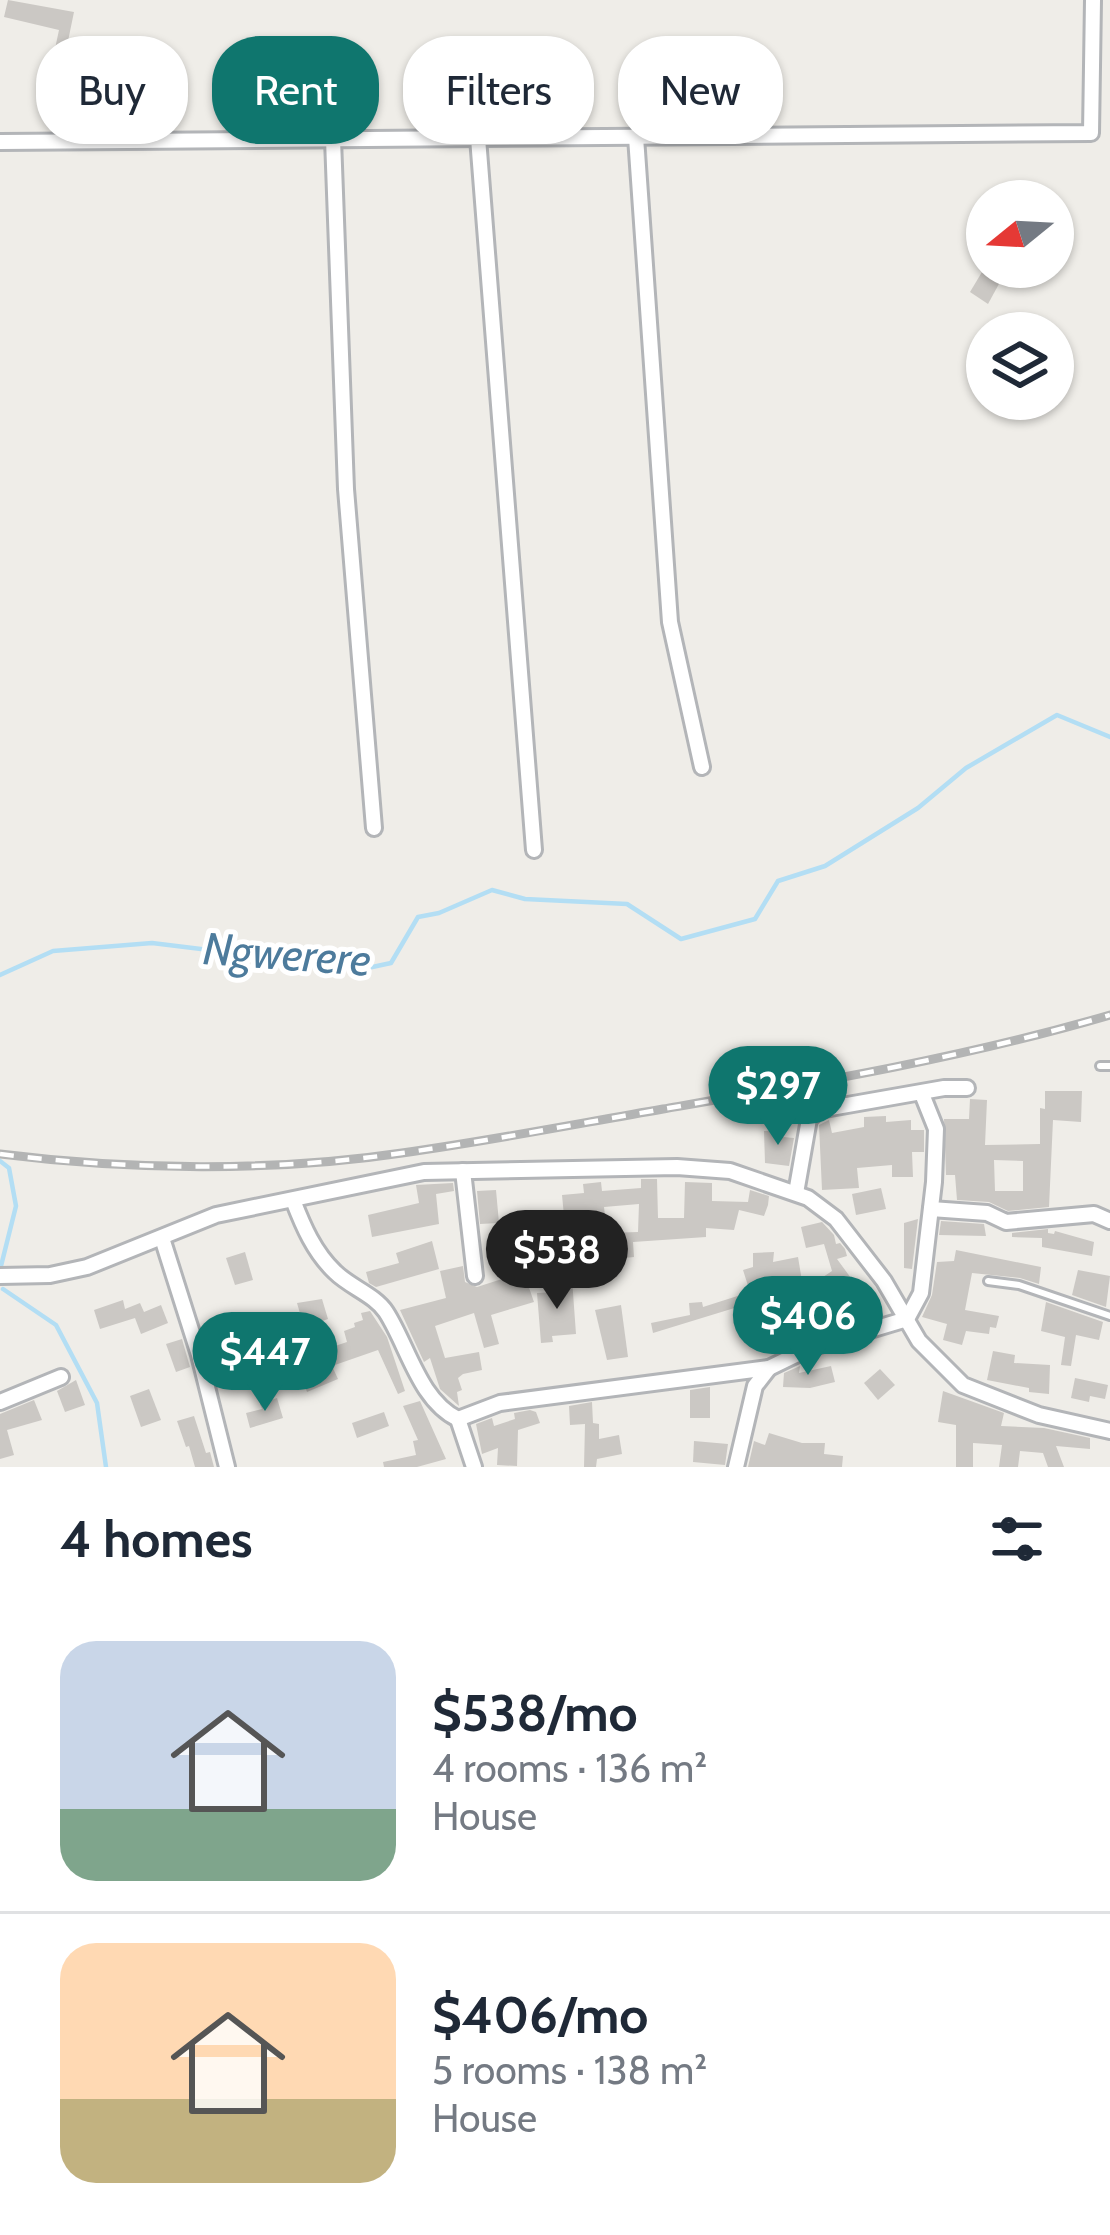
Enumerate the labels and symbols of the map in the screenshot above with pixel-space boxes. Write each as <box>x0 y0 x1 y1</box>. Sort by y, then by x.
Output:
north arrow <box>966 180 1074 288</box>
water label: Ngwerere <box>201 921 373 987</box>
pin: $297 <box>707 1046 849 1148</box>
pin: $538 <box>486 1210 628 1312</box>
pin: $406 <box>737 1276 879 1378</box>
pin: $447 <box>194 1312 336 1414</box>

